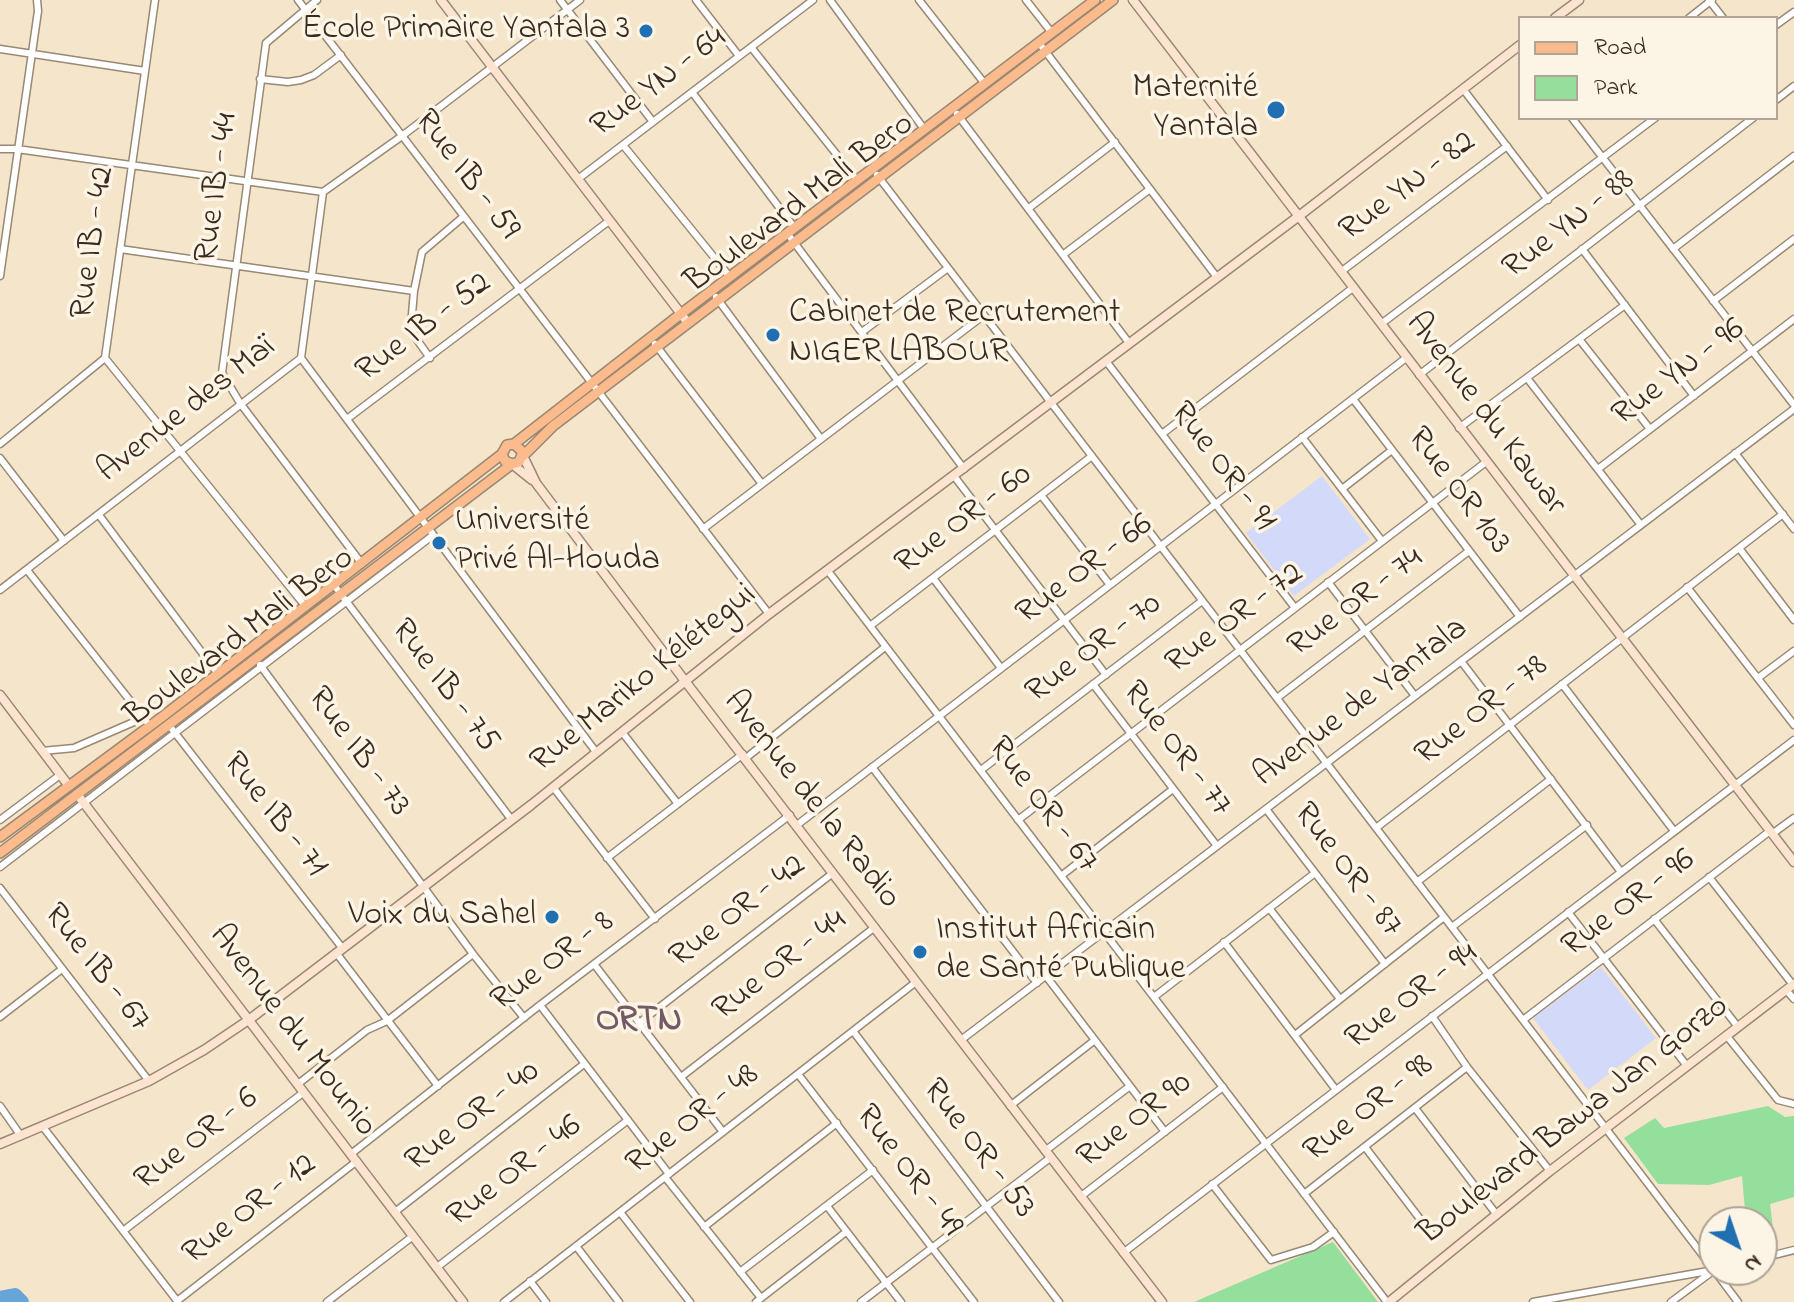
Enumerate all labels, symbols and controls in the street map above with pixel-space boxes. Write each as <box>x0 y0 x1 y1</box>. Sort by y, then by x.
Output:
place label: École Primaire Yantala 3 <box>302 11 630 51</box>
legend <box>1518 16 1778 120</box>
street label: Rue YN - 64 <box>584 20 736 148</box>
marker: École Primaire Yantala 3 <box>637 22 655 40</box>
text: Road <box>1594 31 1646 66</box>
place label: Maternité Yantala <box>1132 70 1258 150</box>
text: Park <box>1594 71 1637 106</box>
marker: Maternité Yantala <box>1265 99 1287 121</box>
street label: Rue IB - 59 <box>403 103 527 249</box>
street label: Boulevard Mali Bero <box>678 106 924 304</box>
street label: Rue IB - 44 <box>188 111 250 265</box>
street label: Rue YN - 82 <box>1333 124 1485 252</box>
street label: Rue YN - 88 <box>1496 162 1644 290</box>
street label: Rue IB - 42 <box>64 164 126 322</box>
street label: Rue IB - 52 <box>349 265 501 393</box>
place label: Cabinet de Recrutement NIGER LABOUR <box>789 295 1120 374</box>
street label: Avenue du Kawar <box>1395 306 1573 524</box>
street label: Rue YN - 96 <box>1606 311 1754 437</box>
marker: Cabinet de Recrutement NIGER LABOUR <box>764 326 782 344</box>
street label: Avenue des Maï <box>91 329 285 493</box>
street label: Rue OR - 91 <box>1159 395 1283 541</box>
street label: Rue OR 103 <box>1396 420 1518 564</box>
street label: Rue OR - 60 <box>889 456 1041 586</box>
place label: Université Privé Al-Houda <box>455 503 660 582</box>
street label: Rue OR - 66 <box>1010 506 1162 636</box>
marker: Université Privé Al-Houda <box>430 534 448 552</box>
street label: Boulevard Mali Bero <box>118 540 364 738</box>
street label: Rue OR - 74 <box>1281 540 1433 668</box>
street label: Rue OR - 72 <box>1159 555 1313 685</box>
street label: Rue Mariko Kélétegui <box>524 576 766 784</box>
street label: Rue OR - 70 <box>1019 586 1171 714</box>
street label: Avenue de Yantala <box>1247 610 1477 798</box>
street label: Rue IB - 75 <box>380 612 506 762</box>
street label: Rue OR - 78 <box>1408 647 1558 777</box>
street label: Rue OR - 77 <box>1111 674 1239 826</box>
street label: Rue IB - 73 <box>296 680 418 826</box>
street label: Avenue de la Radio <box>712 684 908 918</box>
street label: Rue OR - 67 <box>977 730 1105 882</box>
street label: Rue IB - 71 <box>212 745 334 887</box>
street label: Rue OR - 87 <box>1282 796 1410 946</box>
street label: Rue OR - 96 <box>1555 842 1705 968</box>
street label: Rue OR - 42 <box>663 847 815 979</box>
street label: Rue IB - 67 <box>32 897 158 1041</box>
place label: Voix du Sahel <box>348 897 536 937</box>
street label: Rue OR - 44 <box>706 902 856 1032</box>
street label: Rue OR - 8 <box>484 904 624 1022</box>
marker: Voix du Sahel <box>543 908 561 926</box>
place label: Institut Africain de Santé Publique <box>936 912 1185 992</box>
street label: Avenue du Mounio <box>198 918 384 1146</box>
street label: Rue OR - 94 <box>1339 935 1487 1061</box>
marker: Institut Africain de Santé Publique <box>911 943 929 961</box>
street label: Boulevard Bawa Jan Gorzo <box>1412 988 1738 1256</box>
district label: ORTN <box>596 1001 682 1045</box>
street label: Rue OR - 98 <box>1297 1047 1443 1173</box>
street label: Rue OR - 40 <box>399 1053 549 1183</box>
street label: Rue OR - 48 <box>619 1056 769 1186</box>
street label: Rue OR 90 <box>1070 1065 1202 1179</box>
street label: Rue OR - 53 <box>911 1072 1043 1228</box>
street label: Rue OR - 6 <box>128 1080 268 1202</box>
street label: Rue OR - 49 <box>844 1098 970 1246</box>
street label: Rue OR - 46 <box>441 1108 591 1238</box>
street label: Rue OR - 12 <box>176 1146 326 1276</box>
north arrow <box>1698 1206 1778 1286</box>
text: N <box>1736 1246 1768 1280</box>

